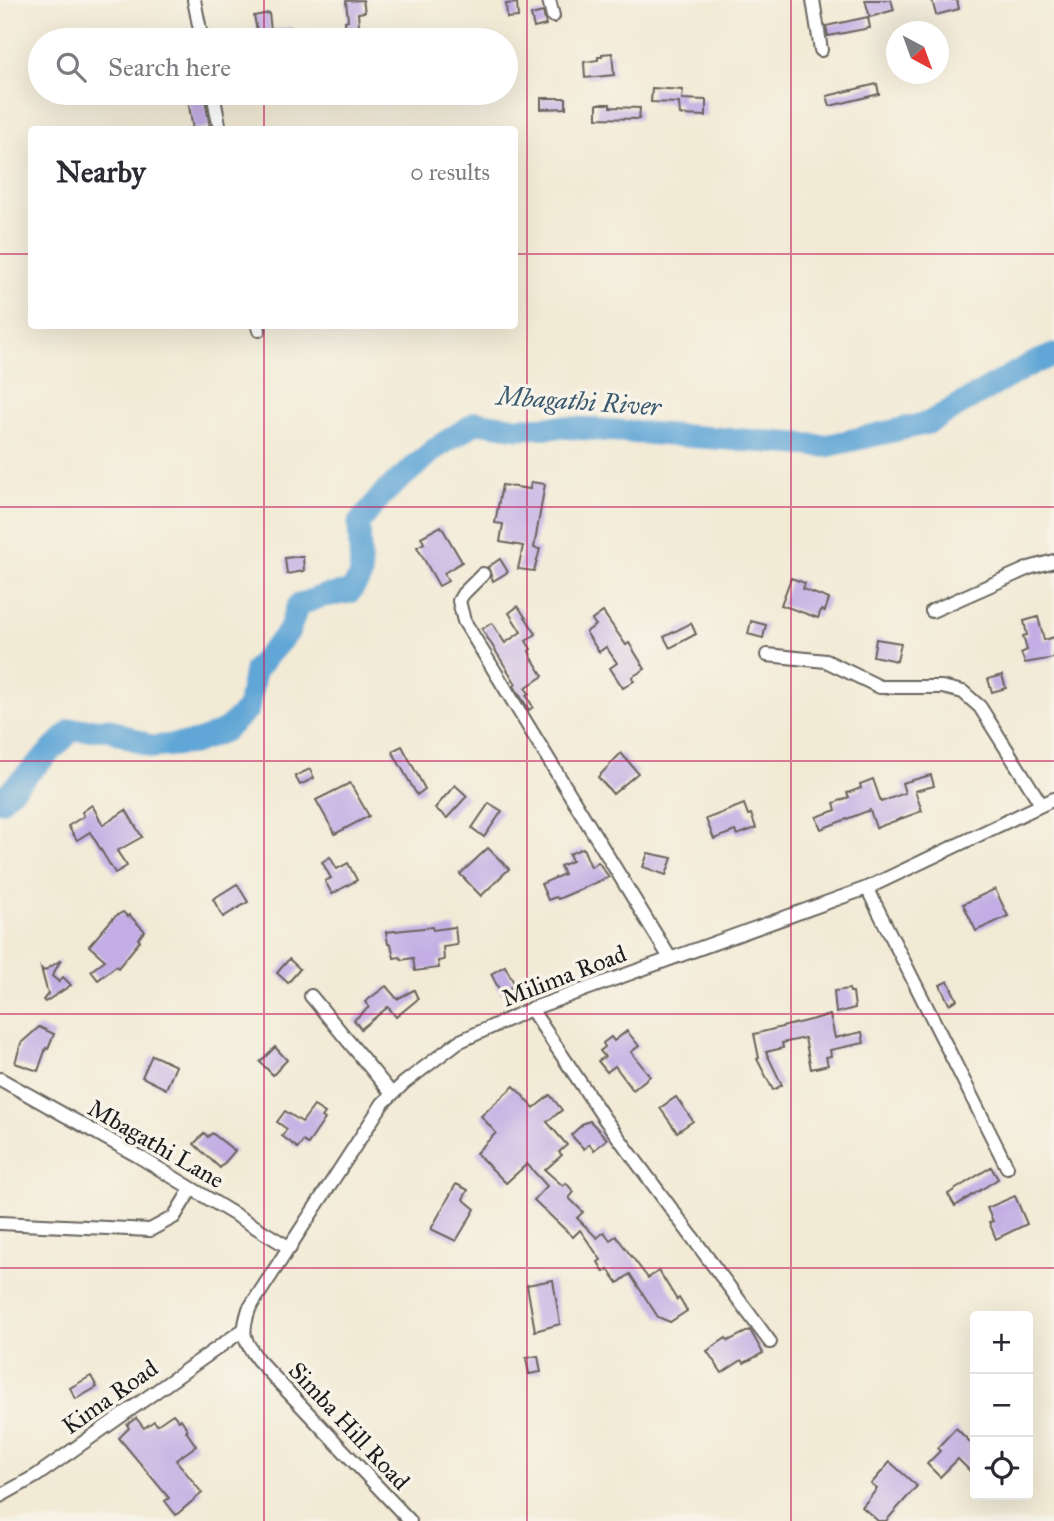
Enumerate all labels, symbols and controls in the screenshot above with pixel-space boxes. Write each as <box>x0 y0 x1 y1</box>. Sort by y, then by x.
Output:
north arrow <box>886 21 949 84</box>
search box <box>28 28 518 105</box>
icon: search <box>52 48 90 86</box>
text: Search here <box>108 51 231 83</box>
text: Nearby <box>56 154 146 190</box>
text: 0 results <box>410 158 490 186</box>
water label: Mbagathi River <box>493 379 663 423</box>
street label: Milima Road <box>497 939 631 1013</box>
street label: Mbagathi Lane <box>83 1093 229 1195</box>
map controls <box>970 1311 1033 1500</box>
button: + <box>970 1311 1033 1374</box>
street label: Kima Road <box>56 1353 164 1441</box>
street label: Simba Hill Road <box>282 1356 416 1496</box>
button: − <box>970 1374 1033 1437</box>
button: locate <box>970 1437 1033 1500</box>

